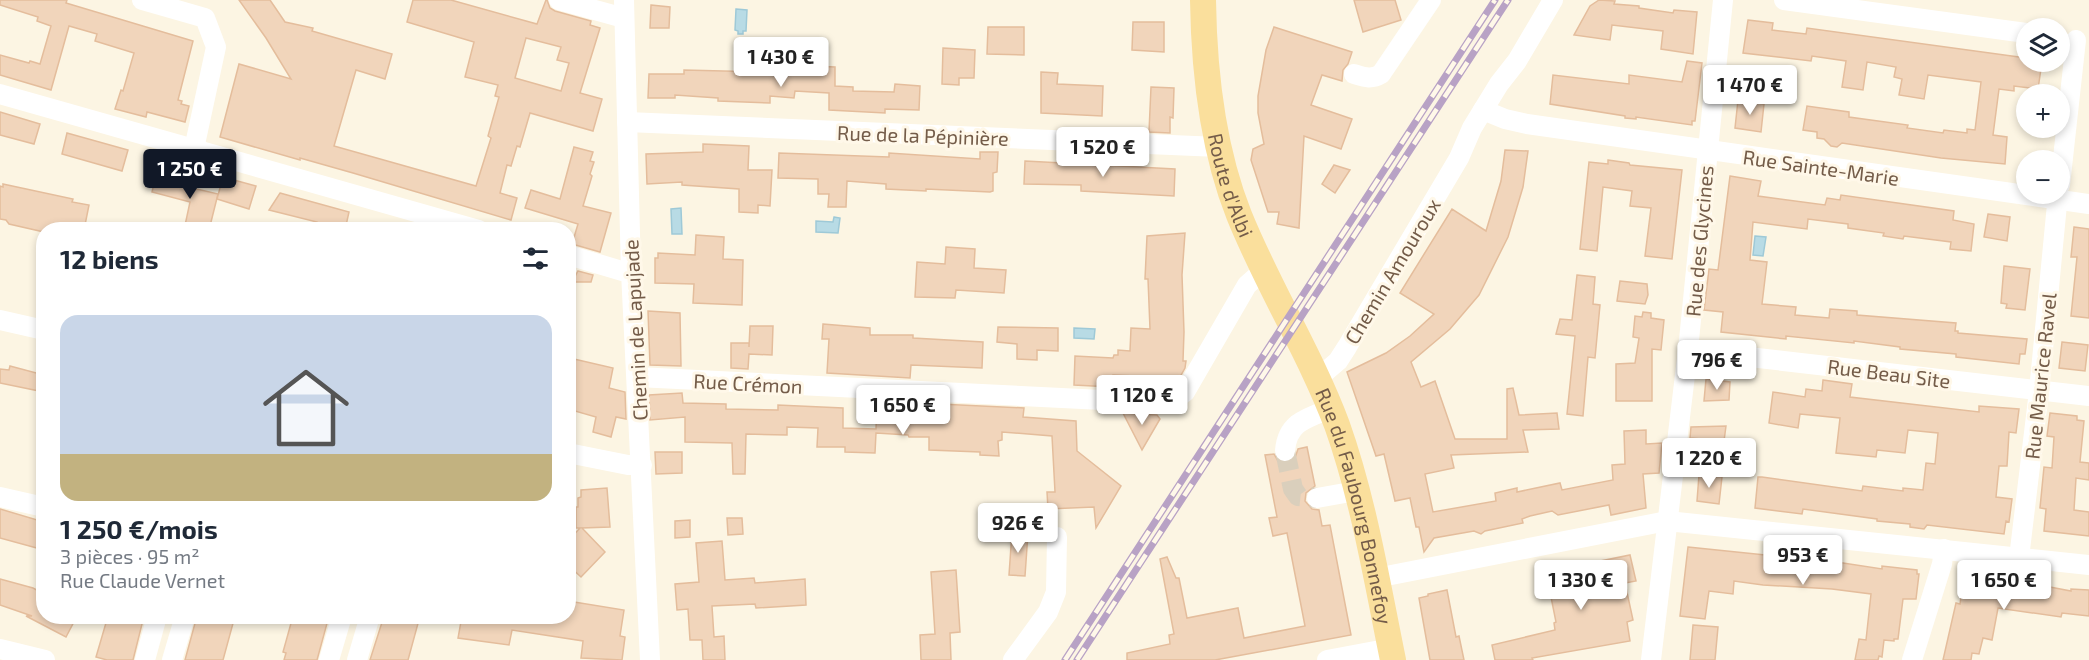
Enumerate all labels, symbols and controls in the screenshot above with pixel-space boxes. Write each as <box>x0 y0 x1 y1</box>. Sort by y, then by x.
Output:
map controls <box>2016 18 2070 204</box>
button: layers <box>2016 18 2070 72</box>
pin: 1 430 € <box>726 37 836 88</box>
text: 1 430 € <box>748 44 814 68</box>
pin: 1 470 € <box>1695 65 1805 116</box>
text: 1 470 € <box>1717 72 1783 96</box>
button: + <box>2016 84 2070 138</box>
street label: Rue de la Pépinière <box>837 120 1009 150</box>
pin: 1 520 € <box>1048 127 1158 178</box>
street label: Route d'Albi <box>1204 131 1259 241</box>
text: 1 520 € <box>1070 134 1136 158</box>
street label: Rue Sainte-Marie <box>1741 144 1901 190</box>
pin: 1 250 € <box>135 149 245 200</box>
button: − <box>2016 150 2070 204</box>
text: 1 250 € <box>157 156 223 180</box>
street label: Rue des Glycines <box>1680 164 1718 318</box>
street label: Chemin Amouroux <box>1339 193 1445 348</box>
street label: Chemin de Lapujade <box>618 239 652 421</box>
icon: filters <box>519 242 552 275</box>
text: 12 biens <box>60 243 159 274</box>
street label: Rue Maurice Ravel <box>2019 292 2061 460</box>
pin: 796 € <box>1675 340 1759 391</box>
text: 796 € <box>1691 347 1743 371</box>
icon: home <box>252 354 360 462</box>
street label: Rue Beau Site <box>1826 354 1952 392</box>
street label: Rue Crémon <box>693 368 803 398</box>
pin: 1 120 € <box>1087 375 1197 426</box>
text: 1 120 € <box>1111 382 1174 406</box>
street label: Rue du Faubourg Bonnefoy <box>1311 384 1398 627</box>
pin: 1 650 € <box>848 385 958 436</box>
text: 1 650 € <box>870 392 936 416</box>
pin: 1 220 € <box>1654 438 1764 489</box>
text: 1 220 € <box>1676 445 1742 469</box>
pin: 926 € <box>976 503 1060 554</box>
text: 926 € <box>992 510 1044 534</box>
text: 1 250 €/mois <box>60 513 218 544</box>
pin: 953 € <box>1761 535 1845 586</box>
text: 953 € <box>1777 542 1829 566</box>
text: 3 pièces · 95 m² <box>60 544 199 568</box>
pin: 1 330 € <box>1526 560 1636 611</box>
pin: 1 650 € <box>1949 560 2059 611</box>
text: 1 330 € <box>1548 567 1614 591</box>
text: 1 650 € <box>1971 567 2037 591</box>
text: Rue Claude Vernet <box>60 568 225 592</box>

